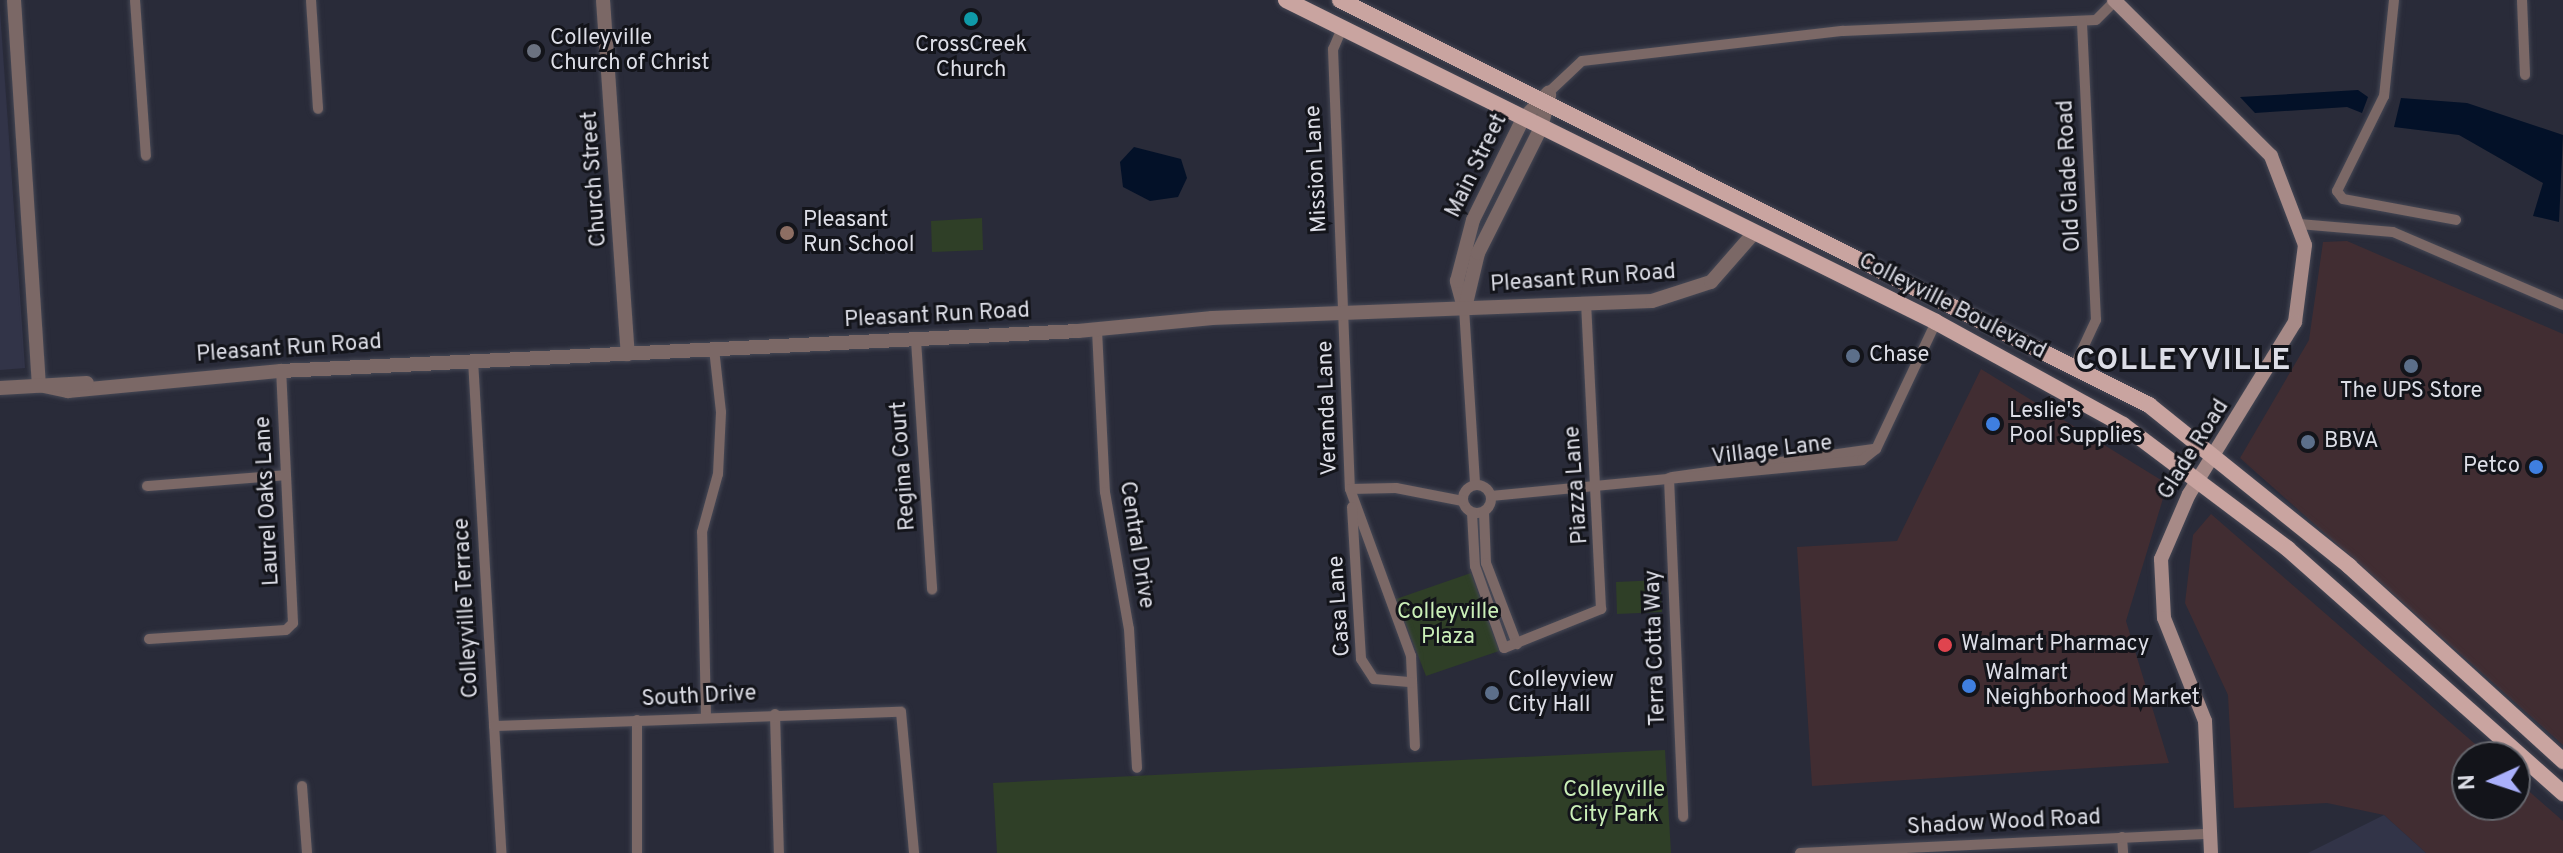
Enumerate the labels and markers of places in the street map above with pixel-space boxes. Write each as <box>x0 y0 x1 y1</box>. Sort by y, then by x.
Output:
marker: CrossCreek Church <box>962 10 980 28</box>
place label: Colleyville Church of Christ <box>550 25 710 76</box>
place label: CrossCreek Church <box>915 32 1027 84</box>
marker: Colleyville Church of Christ <box>525 42 543 60</box>
place label: Pleasant Run School <box>803 207 915 258</box>
marker: Pleasant Run School <box>778 224 796 242</box>
place label: Chase <box>1869 343 1929 369</box>
marker: Chase <box>1844 347 1862 365</box>
marker: The UPS Store <box>2402 357 2420 375</box>
place label: The UPS Store <box>2340 379 2482 405</box>
place label: Leslie's Pool Supplies <box>2009 398 2143 450</box>
marker: Leslie's Pool Supplies <box>1984 415 2002 433</box>
place label: BBVA <box>2324 429 2379 455</box>
marker: BBVA <box>2299 433 2317 451</box>
place label: Petco <box>2463 454 2520 480</box>
marker: Petco <box>2527 458 2545 476</box>
place label: Walmart Pharmacy <box>1961 632 2149 658</box>
marker: Walmart Pharmacy <box>1936 636 1954 654</box>
place label: Walmart Neighborhood Market <box>1985 660 2200 712</box>
place label: Colleyview City Hall <box>1508 667 1614 718</box>
marker: Walmart Neighborhood Market <box>1960 677 1978 695</box>
marker: Colleyview City Hall <box>1483 684 1501 702</box>

